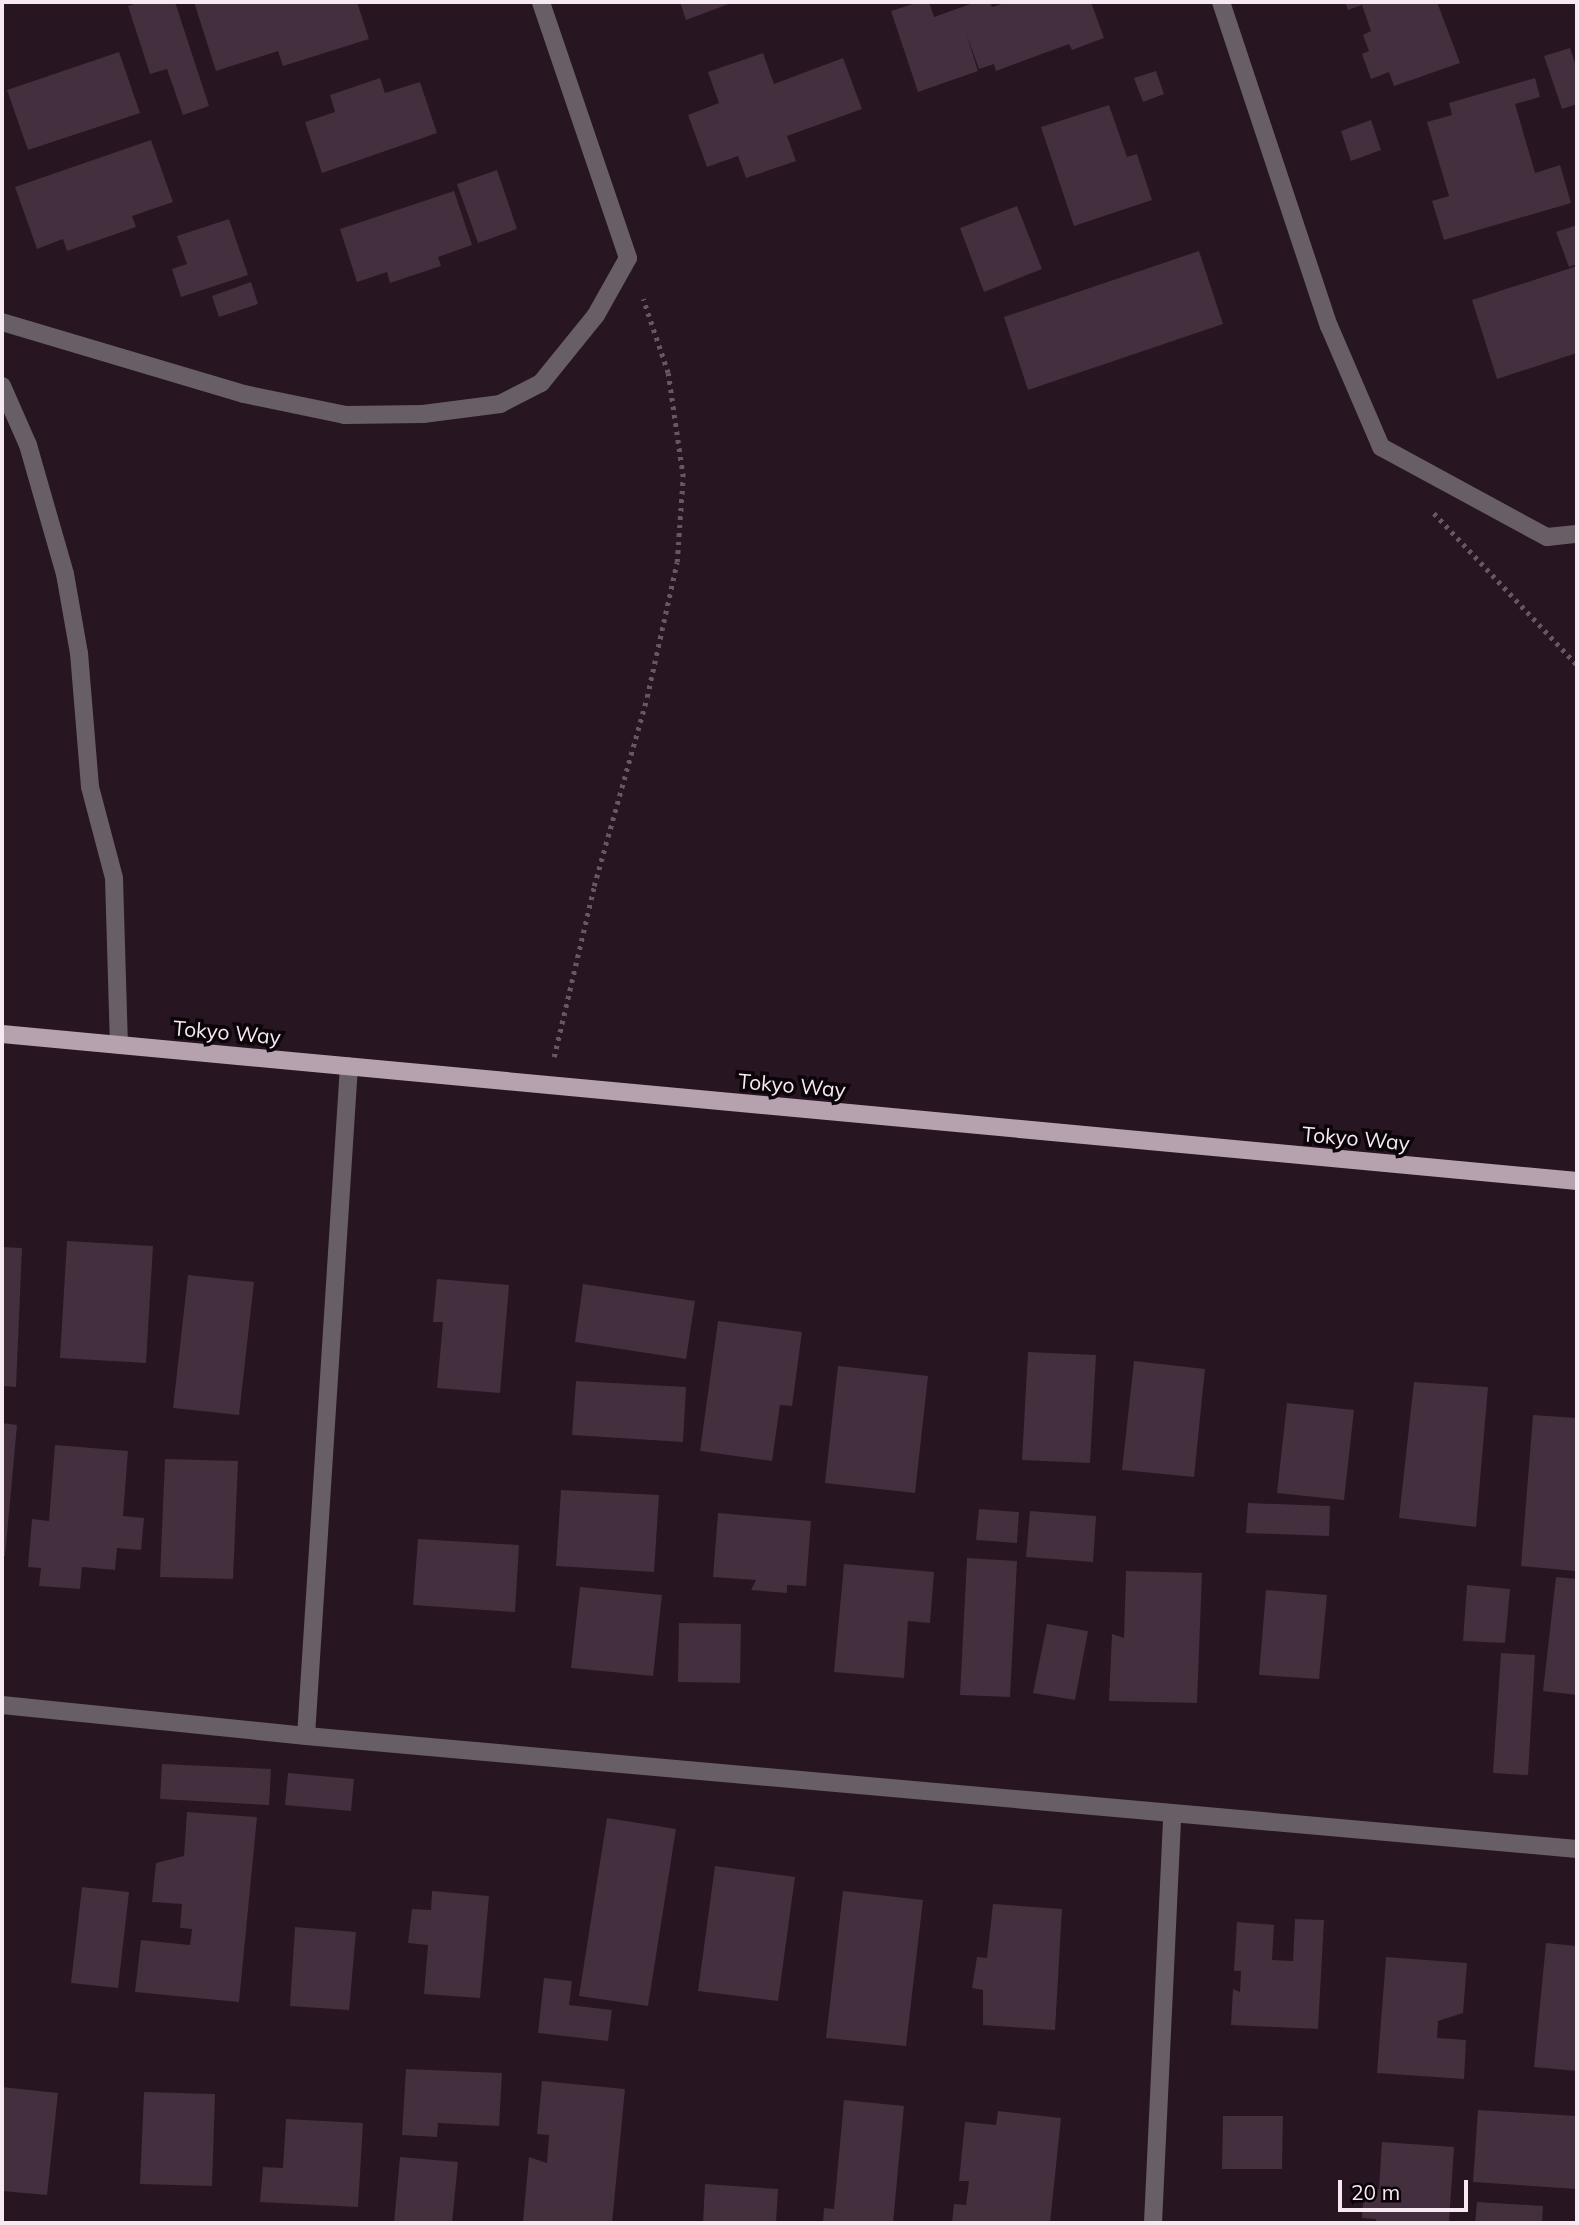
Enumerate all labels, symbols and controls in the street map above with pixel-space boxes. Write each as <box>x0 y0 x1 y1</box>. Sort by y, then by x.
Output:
street label: Tokyo Way <box>172 1015 282 1049</box>
street label: Tokyo Way <box>737 1068 847 1102</box>
street label: Tokyo Way <box>1301 1121 1411 1155</box>
scale bar <box>1341 2166 1470 2210</box>
text: 20 m <box>1351 2179 1400 2205</box>

